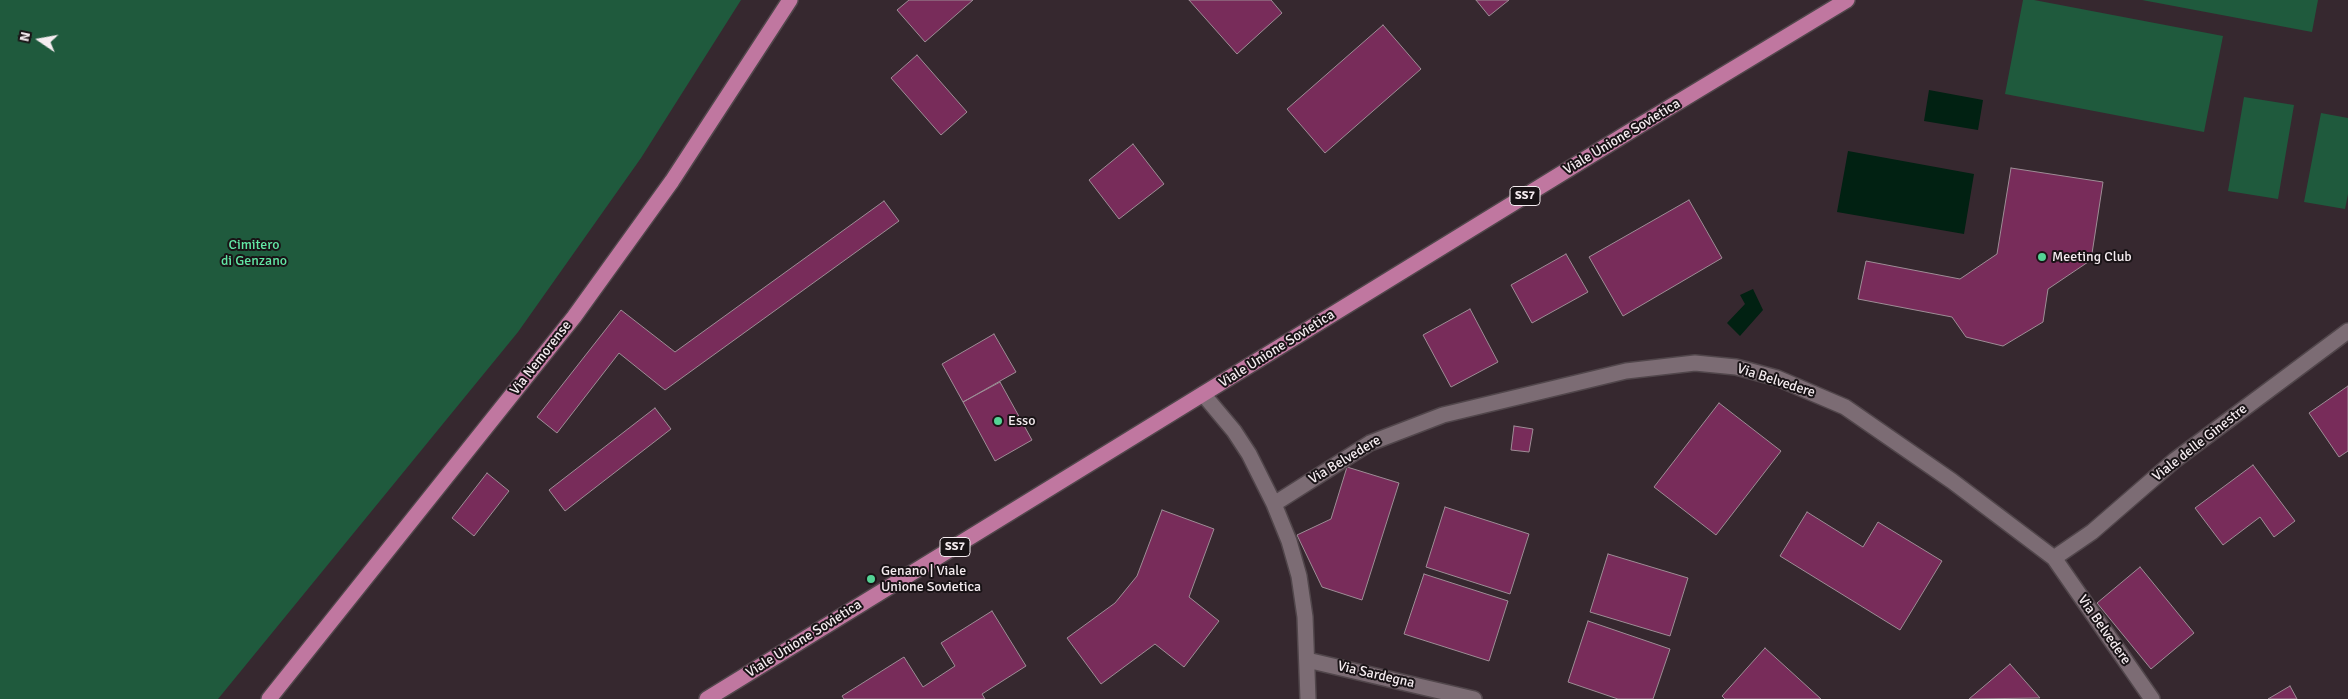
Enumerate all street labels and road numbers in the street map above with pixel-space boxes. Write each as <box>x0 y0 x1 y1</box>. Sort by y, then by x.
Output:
street label: Viale Unione Sovietica <box>1561 95 1683 179</box>
road number: SS7 <box>1510 187 1540 206</box>
street label: Viale Unione Sovietica <box>1216 307 1338 391</box>
street label: Via Nemorense <box>507 318 575 398</box>
street label: Via Belvedere <box>1735 360 1817 402</box>
street label: Viale delle Ginestre <box>2149 401 2251 485</box>
street label: Via Belvedere <box>1306 432 1384 488</box>
road number: SS7 <box>940 538 970 556</box>
street label: Via Belvedere <box>2074 592 2134 668</box>
street label: Viale Unione Sovietica <box>743 597 865 681</box>
street label: Via Sardegna <box>1336 658 1416 692</box>

